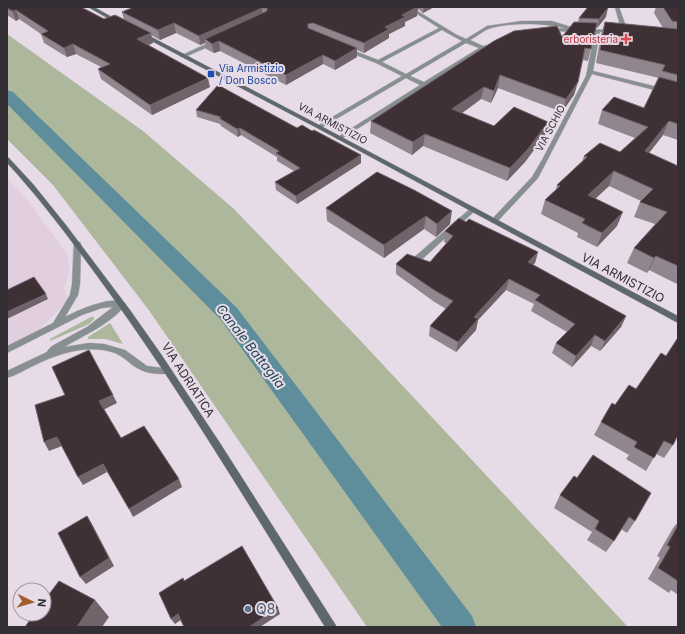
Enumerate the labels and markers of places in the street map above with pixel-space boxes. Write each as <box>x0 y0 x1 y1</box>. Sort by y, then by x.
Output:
place label: erboristeria <box>564 33 618 45</box>
marker: erboristeria <box>621 34 631 44</box>
place label: Via Armistizio / Don Bosco <box>219 62 284 86</box>
marker: Via Armistizio / Don Bosco <box>206 69 216 79</box>
place label: Q8 <box>256 600 275 617</box>
marker: Q8 <box>243 604 253 614</box>

